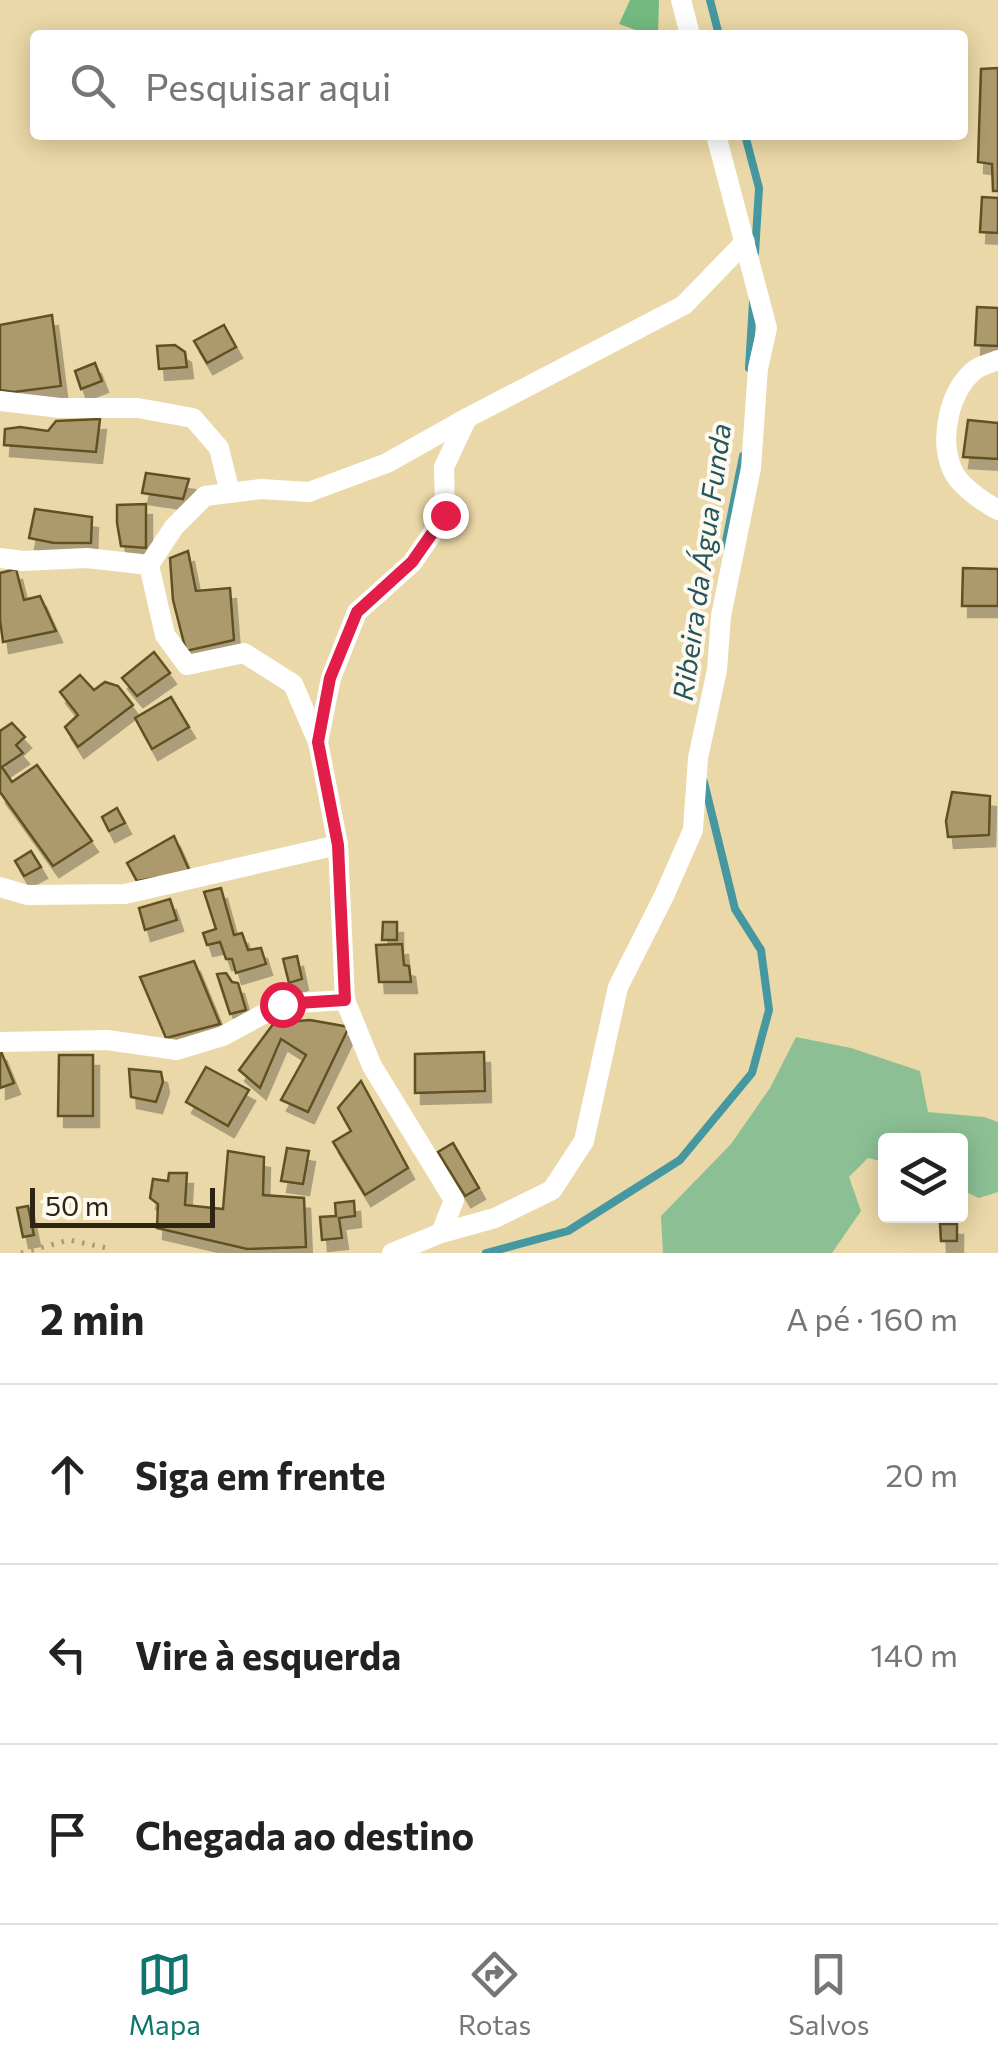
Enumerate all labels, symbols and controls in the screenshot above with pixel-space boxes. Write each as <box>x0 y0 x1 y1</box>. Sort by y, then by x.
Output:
search box <box>30 30 968 140</box>
icon: search <box>65 58 120 113</box>
text: Pesquisar aqui <box>145 62 391 109</box>
water label: Ribeira da Água Funda <box>665 421 737 703</box>
route end <box>423 493 469 539</box>
route start <box>260 982 306 1028</box>
map controls <box>878 1133 968 1223</box>
button: layers <box>878 1133 968 1223</box>
scale bar <box>30 1183 215 1228</box>
text: 50 m <box>45 1188 109 1222</box>
text: 2 min <box>40 1292 145 1344</box>
text: A pé · 160 m <box>786 1298 958 1338</box>
icon: ahead <box>40 1447 95 1502</box>
text: Siga em frente <box>135 1451 385 1498</box>
text: 20 m <box>885 1454 958 1494</box>
icon: left <box>40 1627 95 1682</box>
text: Vire à esquerda <box>135 1631 401 1678</box>
text: 140 m <box>870 1634 958 1674</box>
icon: arrive <box>40 1807 95 1862</box>
text: Chegada ao destino <box>135 1811 474 1858</box>
tab: Mapa <box>129 1947 201 2041</box>
tab: Rotas <box>458 1947 531 2041</box>
tab: Salvos <box>788 1947 869 2041</box>

